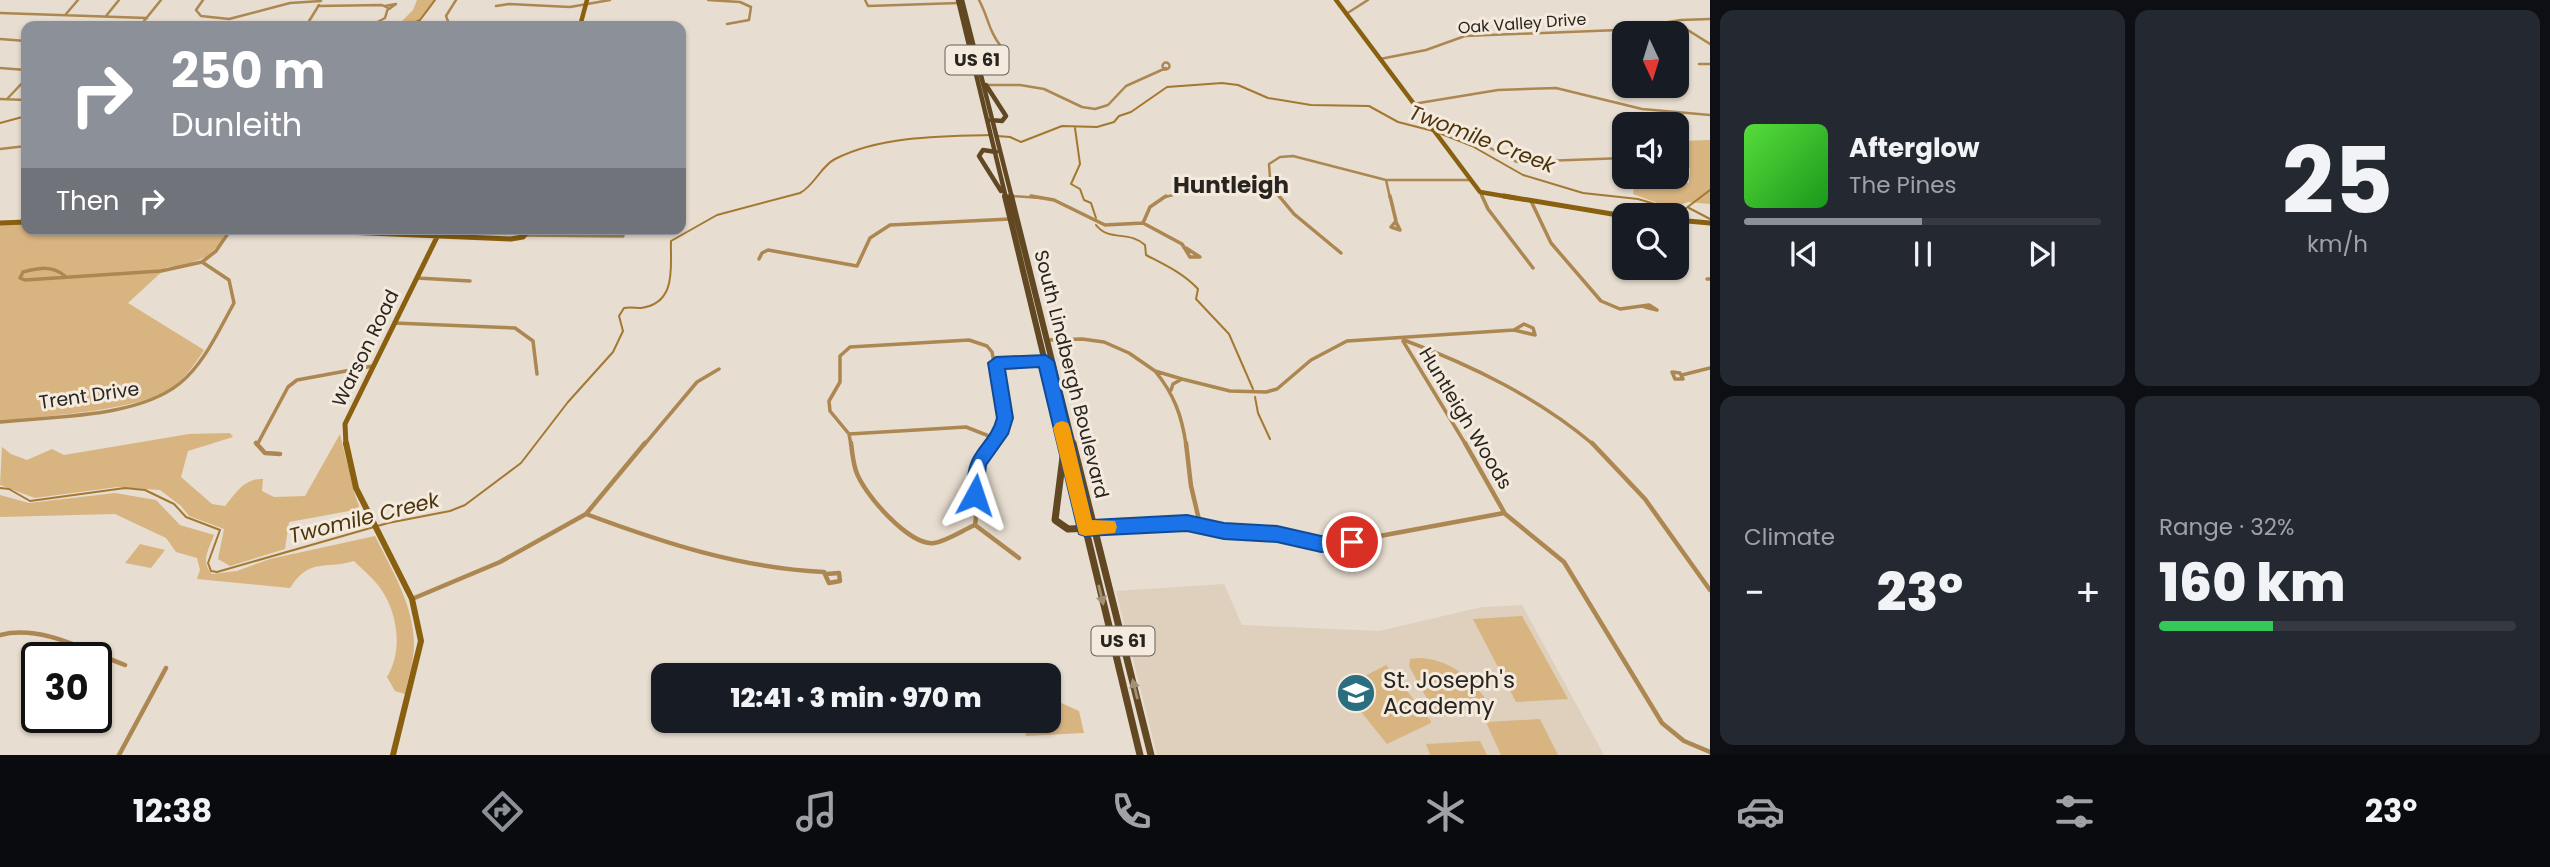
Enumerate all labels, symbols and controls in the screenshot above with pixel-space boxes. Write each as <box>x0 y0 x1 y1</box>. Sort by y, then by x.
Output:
street label: Oak Valley Drive <box>1457 8 1587 39</box>
north arrow <box>1612 21 1689 98</box>
map controls <box>1612 21 1689 280</box>
text: 250 m <box>171 37 325 105</box>
road number: US 61 <box>946 46 1009 74</box>
icon: right <box>56 49 147 140</box>
water label: Twomile Creek <box>1405 97 1560 180</box>
text: Dunleith <box>171 102 302 147</box>
button: sound <box>1612 112 1689 189</box>
text: 25 <box>2282 117 2393 245</box>
text: Afterglow <box>1849 130 1980 166</box>
district label: Huntleigh <box>1173 169 1289 201</box>
text: The Pines <box>1849 169 1957 201</box>
icon: right <box>133 182 171 220</box>
text: Then <box>56 183 119 219</box>
button: search <box>1612 203 1689 280</box>
text: km/h <box>2307 228 2368 260</box>
icon: previous <box>1785 235 1823 273</box>
icon: pause <box>1904 235 1942 273</box>
icon: next <box>2023 235 2061 273</box>
street label: South Lindbergh Boulevard <box>1028 247 1115 501</box>
street label: Warson Road <box>325 285 405 411</box>
street label: Huntleigh Woods <box>1412 342 1519 494</box>
street label: Trent Drive <box>37 375 141 416</box>
position arrow <box>938 458 1012 532</box>
water label: Twomile Creek <box>286 485 443 550</box>
text: Range · 32% <box>2159 511 2294 543</box>
pin <box>1322 512 1382 572</box>
text: Climate <box>1744 521 1835 553</box>
icon: arrive <box>1333 523 1371 561</box>
text: 160 km <box>2159 546 2345 619</box>
text: 23° <box>1877 556 1963 629</box>
text: − <box>1744 566 1765 619</box>
text: + <box>2075 566 2101 619</box>
one-way arrow <box>1096 584 1107 606</box>
road number: US 61 <box>1092 626 1154 656</box>
speed limit sign: 30 <box>21 642 112 733</box>
place label: St. Joseph's Academy <box>1383 664 1515 722</box>
school or university icon: St. Joseph's Academy <box>1335 672 1377 714</box>
one-way arrow <box>1129 678 1140 700</box>
text: 12:41 · 3 min · 970 m <box>730 680 982 716</box>
icon: directions <box>478 787 527 836</box>
icon: music <box>792 787 841 836</box>
icon: phone <box>1107 787 1156 836</box>
icon: climate <box>1421 787 1470 836</box>
icon: car <box>1736 787 1785 836</box>
icon: filters <box>2050 787 2099 836</box>
text: 12:38 <box>133 788 212 833</box>
text: 23° <box>2365 788 2417 833</box>

